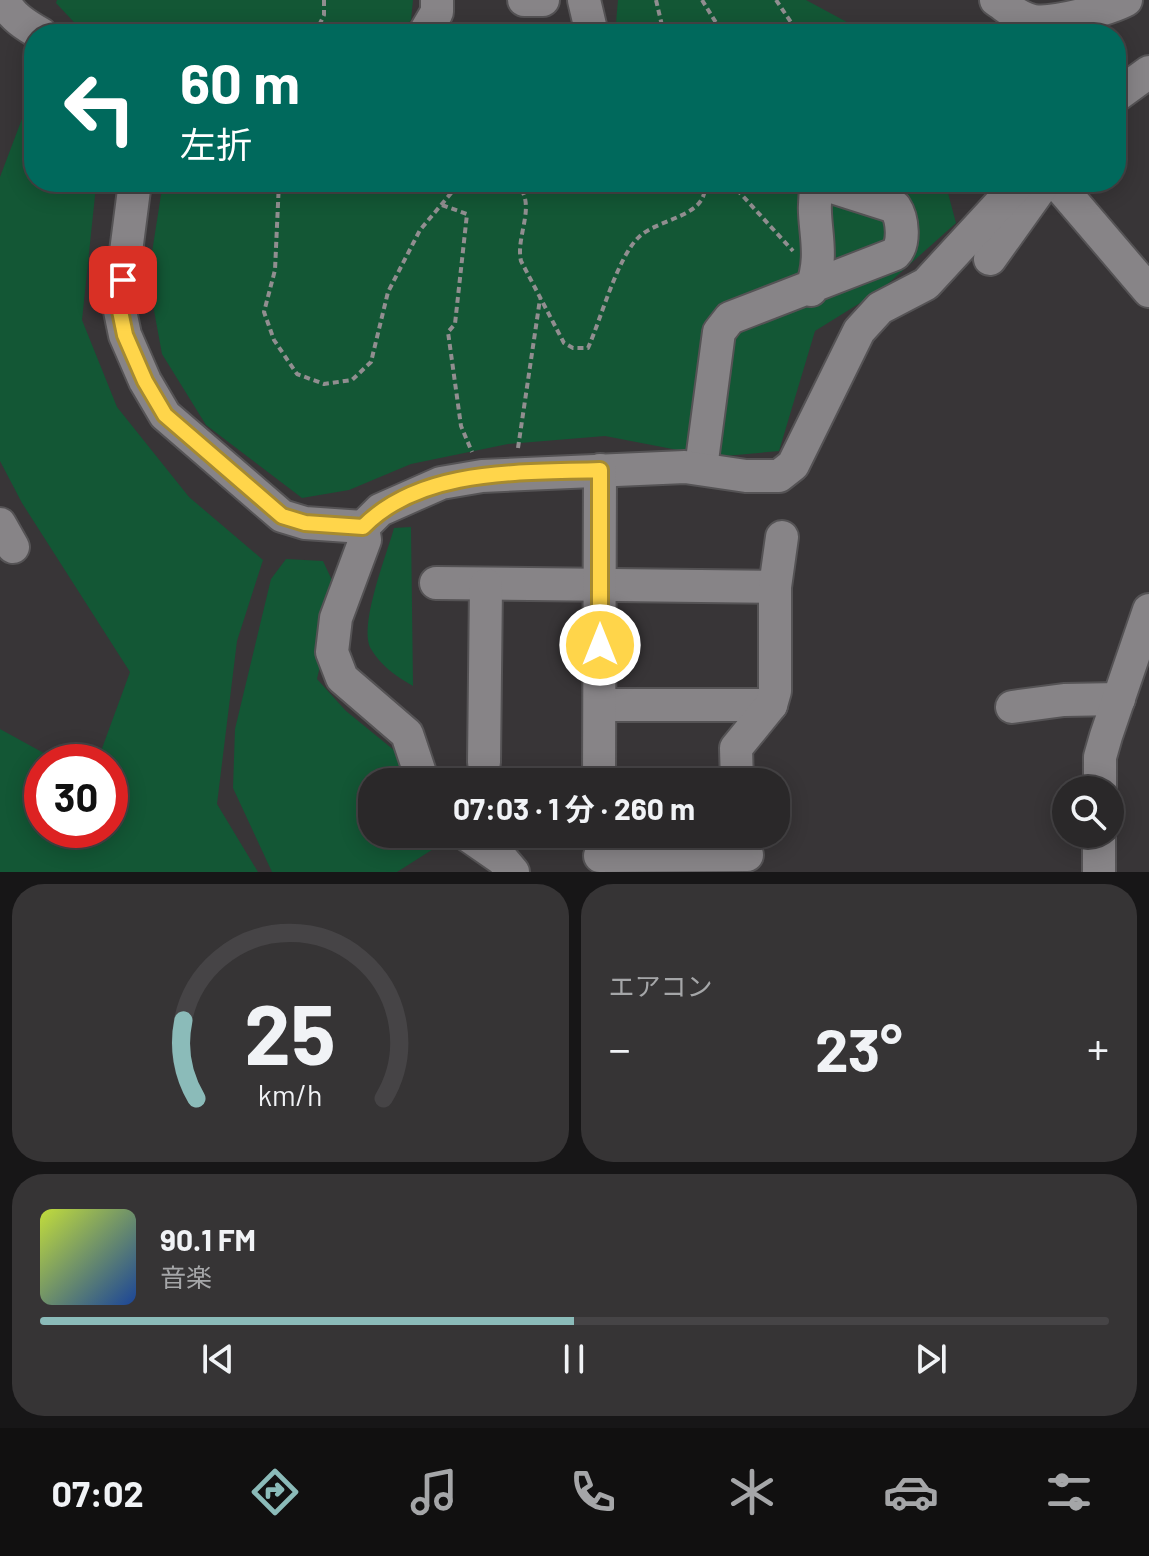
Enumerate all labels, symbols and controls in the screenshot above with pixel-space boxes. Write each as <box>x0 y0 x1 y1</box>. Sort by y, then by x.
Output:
text: 60 m <box>180 48 300 115</box>
icon: left <box>48 56 152 160</box>
text: 左折 <box>180 122 252 165</box>
pin <box>89 246 157 314</box>
icon: arrive <box>101 258 145 302</box>
position arrow <box>558 603 642 687</box>
speed limit sign: 30 <box>24 744 128 848</box>
map controls <box>1052 776 1124 848</box>
button: search <box>1052 776 1124 848</box>
text: 07:03 · 1 分 · 260 m <box>453 790 695 826</box>
text: エアコン <box>609 970 713 1001</box>
text: 25 <box>245 982 336 1082</box>
text: 23° <box>815 1012 903 1084</box>
text: − <box>609 1021 631 1074</box>
text: + <box>1087 1021 1109 1074</box>
text: km/h <box>258 1077 323 1112</box>
text: 90.1 FM <box>160 1221 256 1257</box>
text: 音楽 <box>160 1261 212 1292</box>
icon: previous <box>196 1337 240 1381</box>
icon: pause <box>552 1337 596 1381</box>
icon: next <box>909 1337 953 1381</box>
icon: directions <box>247 1464 303 1520</box>
icon: music <box>406 1464 462 1520</box>
icon: phone <box>565 1464 621 1520</box>
icon: climate <box>724 1464 780 1520</box>
icon: car <box>883 1464 939 1520</box>
icon: filters <box>1041 1464 1097 1520</box>
text: 07:02 <box>51 1471 144 1514</box>

